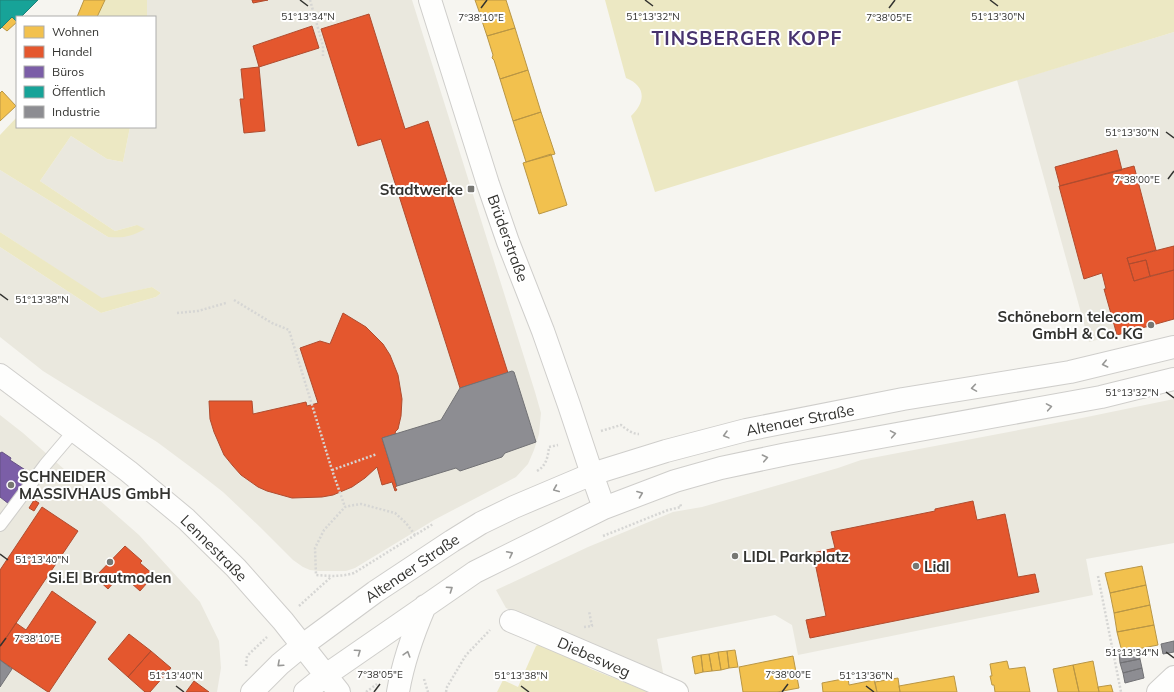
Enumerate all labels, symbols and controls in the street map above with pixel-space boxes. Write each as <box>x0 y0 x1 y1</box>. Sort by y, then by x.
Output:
text: 51°13'34"N <box>281 10 335 23</box>
text: 51°13'32"N <box>626 10 680 23</box>
text: 51°13'30"N <box>971 10 1025 23</box>
text: 7°38'10"E <box>458 11 504 24</box>
text: 7°38'05"E <box>866 11 912 24</box>
legend <box>16 16 156 128</box>
text: Wohnen <box>52 24 99 39</box>
district label: TINSBERGER KOPF <box>652 26 842 50</box>
text: Handel <box>52 44 92 59</box>
text: Büros <box>52 64 84 79</box>
text: Öffentlich <box>52 84 105 99</box>
text: Industrie <box>52 104 100 119</box>
text: 51°13'30"N <box>1105 126 1159 139</box>
text: 7°38'00"E <box>1114 173 1160 186</box>
place label: Stadtwerke <box>380 180 463 199</box>
marker: Stadtwerke <box>466 184 476 194</box>
street label: Brüderstraße <box>483 192 533 284</box>
text: 51°13'38"N <box>15 293 69 306</box>
place label: Schöneborn telecom GmbH & Co. KG <box>998 307 1143 343</box>
marker: Schöneborn telecom GmbH & Co. KG <box>1146 320 1156 330</box>
one-way arrow <box>1101 359 1108 368</box>
one-way arrow <box>971 383 977 391</box>
text: 51°13'32"N <box>1105 386 1159 399</box>
street label: Altenaer Straße <box>744 400 856 440</box>
one-way arrow <box>1046 403 1052 412</box>
one-way arrow <box>723 431 729 439</box>
one-way arrow <box>890 431 896 439</box>
one-way arrow <box>762 455 768 463</box>
place label: SCHNEIDER MASSIVHAUS GmbH <box>19 467 171 503</box>
marker: SCHNEIDER MASSIVHAUS GmbH <box>6 480 16 490</box>
one-way arrow <box>552 485 559 493</box>
one-way arrow <box>637 491 644 499</box>
street label: Lennestraße <box>177 511 251 585</box>
street label: Altenaer Straße <box>361 529 463 607</box>
place label: LIDL Parkplatz <box>743 547 849 566</box>
one-way arrow <box>506 551 513 559</box>
marker: LIDL Parkplatz <box>730 551 740 561</box>
text: 51°13'40"N <box>15 553 69 566</box>
marker: Si.El Brautmoden <box>105 557 115 567</box>
place label: Lidl <box>924 557 950 576</box>
marker: Lidl <box>911 561 921 571</box>
place label: Si.El Brautmoden <box>48 568 172 587</box>
one-way arrow <box>446 586 453 594</box>
text: 7°38'10"E <box>14 632 60 645</box>
street label: Diebesweg <box>555 633 633 681</box>
text: 51°13'34"N <box>1105 646 1159 659</box>
one-way arrow <box>353 650 360 657</box>
one-way arrow <box>402 651 411 658</box>
one-way arrow <box>278 659 285 666</box>
text: 7°38'05"E <box>357 668 403 681</box>
text: 7°38'00"E <box>765 668 811 681</box>
text: 51°13'40"N <box>149 669 203 682</box>
text: 51°13'38"N <box>494 669 548 682</box>
text: 51°13'36"N <box>839 669 893 682</box>

